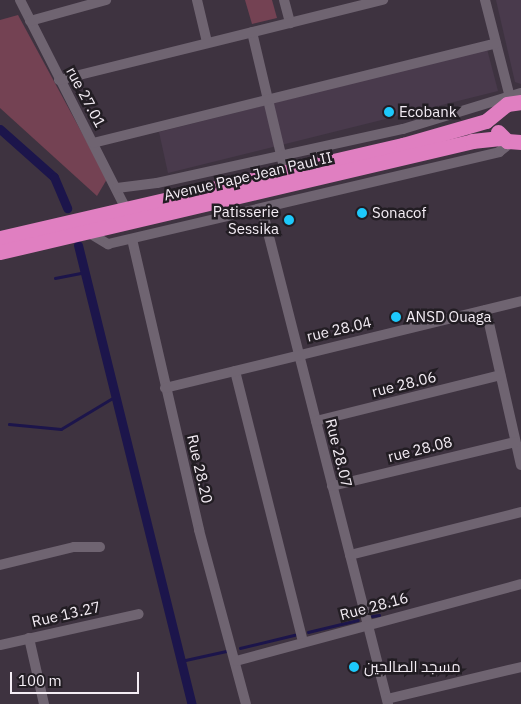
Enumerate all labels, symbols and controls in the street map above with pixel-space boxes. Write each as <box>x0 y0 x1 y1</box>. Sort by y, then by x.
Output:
street label: rue 27.01 <box>63 64 109 130</box>
place label: Ecobank <box>399 103 457 121</box>
marker: Ecobank <box>383 106 395 118</box>
street label: Avenue Pape Jean Paul II <box>162 148 334 204</box>
place label: Patisserie Sessika <box>213 202 279 237</box>
place label: Sonacof <box>372 204 426 222</box>
marker: Sonacof <box>356 207 368 219</box>
marker: Patisserie Sessika <box>283 214 295 226</box>
place label: ANSD Ouaga <box>406 308 492 326</box>
marker: ANSD Ouaga <box>390 311 402 323</box>
street label: rue 28.04 <box>305 313 373 345</box>
street label: rue 28.06 <box>370 367 438 401</box>
street label: Rue 28.07 <box>322 417 356 489</box>
street label: rue 28.08 <box>386 432 454 466</box>
street label: Rue 28.20 <box>183 433 217 505</box>
street label: Rue 28.16 <box>338 588 410 624</box>
street label: Rue 13.27 <box>30 597 102 631</box>
place label: مسجد الصالحين <box>364 658 461 676</box>
marker: مسجد الصالحين <box>348 661 360 673</box>
scale bar <box>12 662 141 694</box>
text: 100 m <box>18 671 62 690</box>

